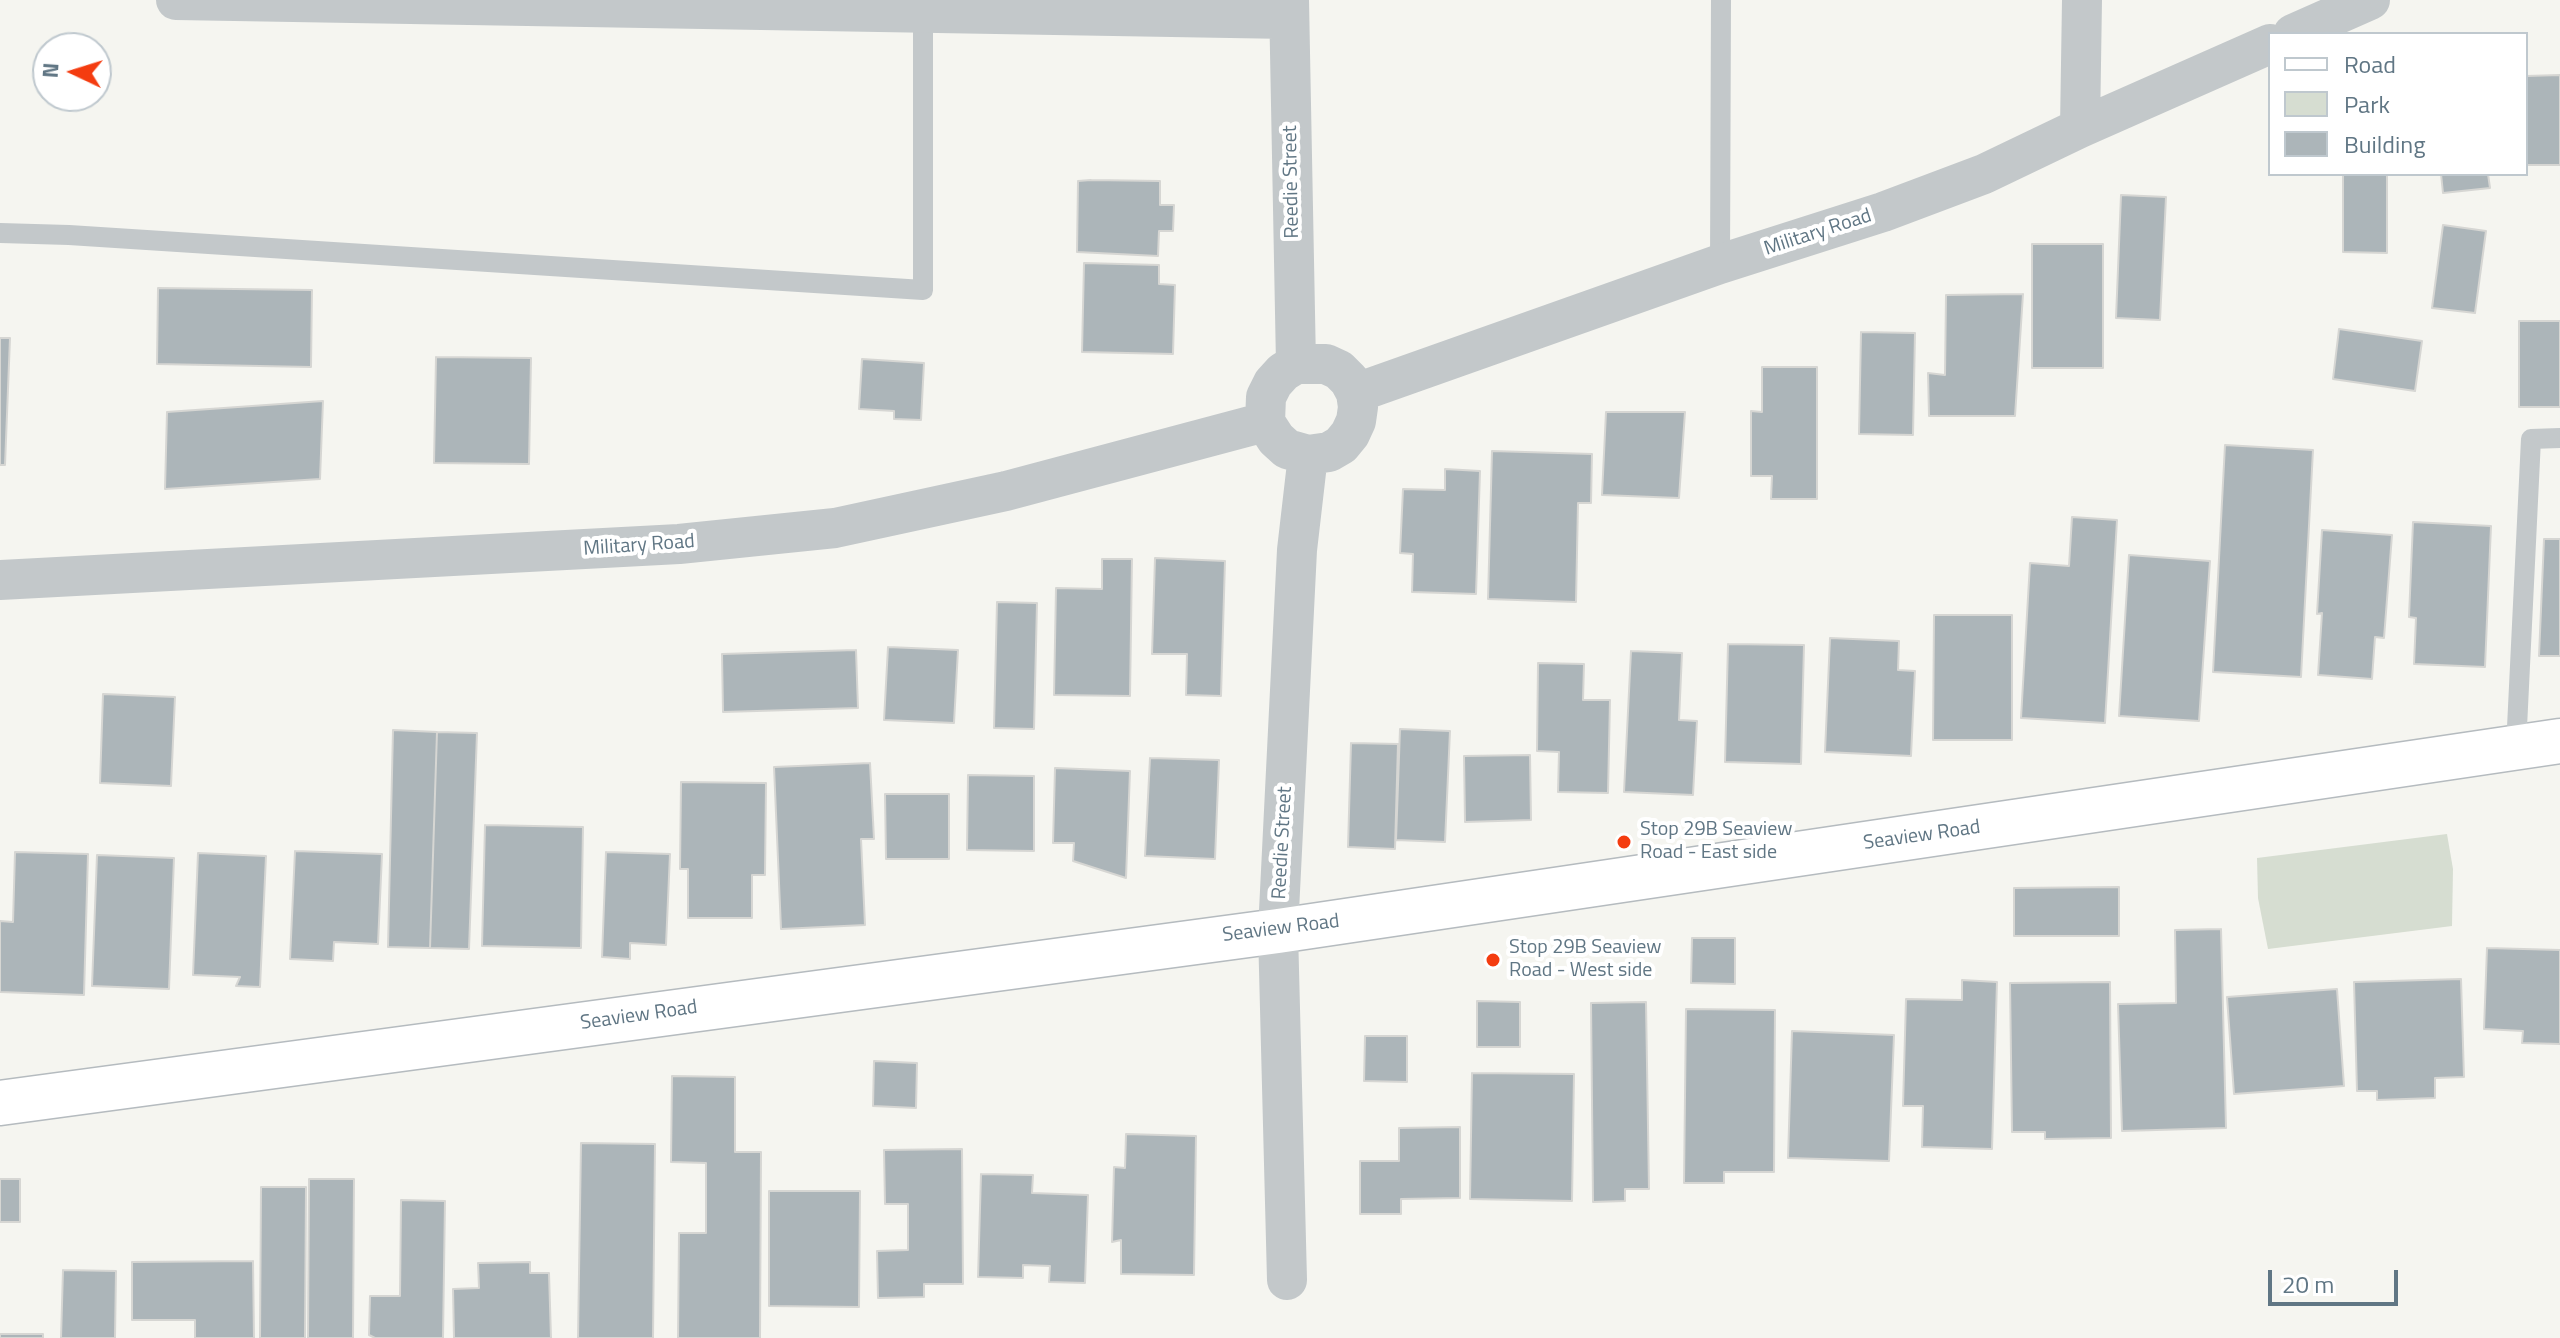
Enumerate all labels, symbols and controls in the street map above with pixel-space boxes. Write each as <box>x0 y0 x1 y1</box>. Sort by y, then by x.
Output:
north arrow <box>32 32 112 112</box>
legend <box>2268 32 2528 176</box>
text: Road <box>2344 46 2396 82</box>
text: N <box>33 62 68 79</box>
text: Park <box>2344 86 2390 122</box>
street label: Reedie Street <box>1279 125 1305 239</box>
text: Building <box>2344 126 2426 162</box>
street label: Military Road <box>1761 204 1875 262</box>
street label: Military Road <box>583 530 695 562</box>
street label: Reedie Street <box>1268 786 1298 900</box>
street label: Seaview Road <box>1862 816 1982 856</box>
place label: Stop 29B Seaview Road - East side <box>1640 818 1792 865</box>
marker: Stop 29B Seaview Road - East side <box>1615 833 1633 851</box>
street label: Seaview Road <box>1221 910 1341 948</box>
place label: Stop 29B Seaview Road - West side <box>1509 936 1661 983</box>
marker: Stop 29B Seaview Road - West side <box>1484 951 1502 969</box>
street label: Seaview Road <box>579 996 699 1036</box>
scale bar <box>2272 1254 2402 1304</box>
text: 20 m <box>2282 1266 2334 1302</box>

